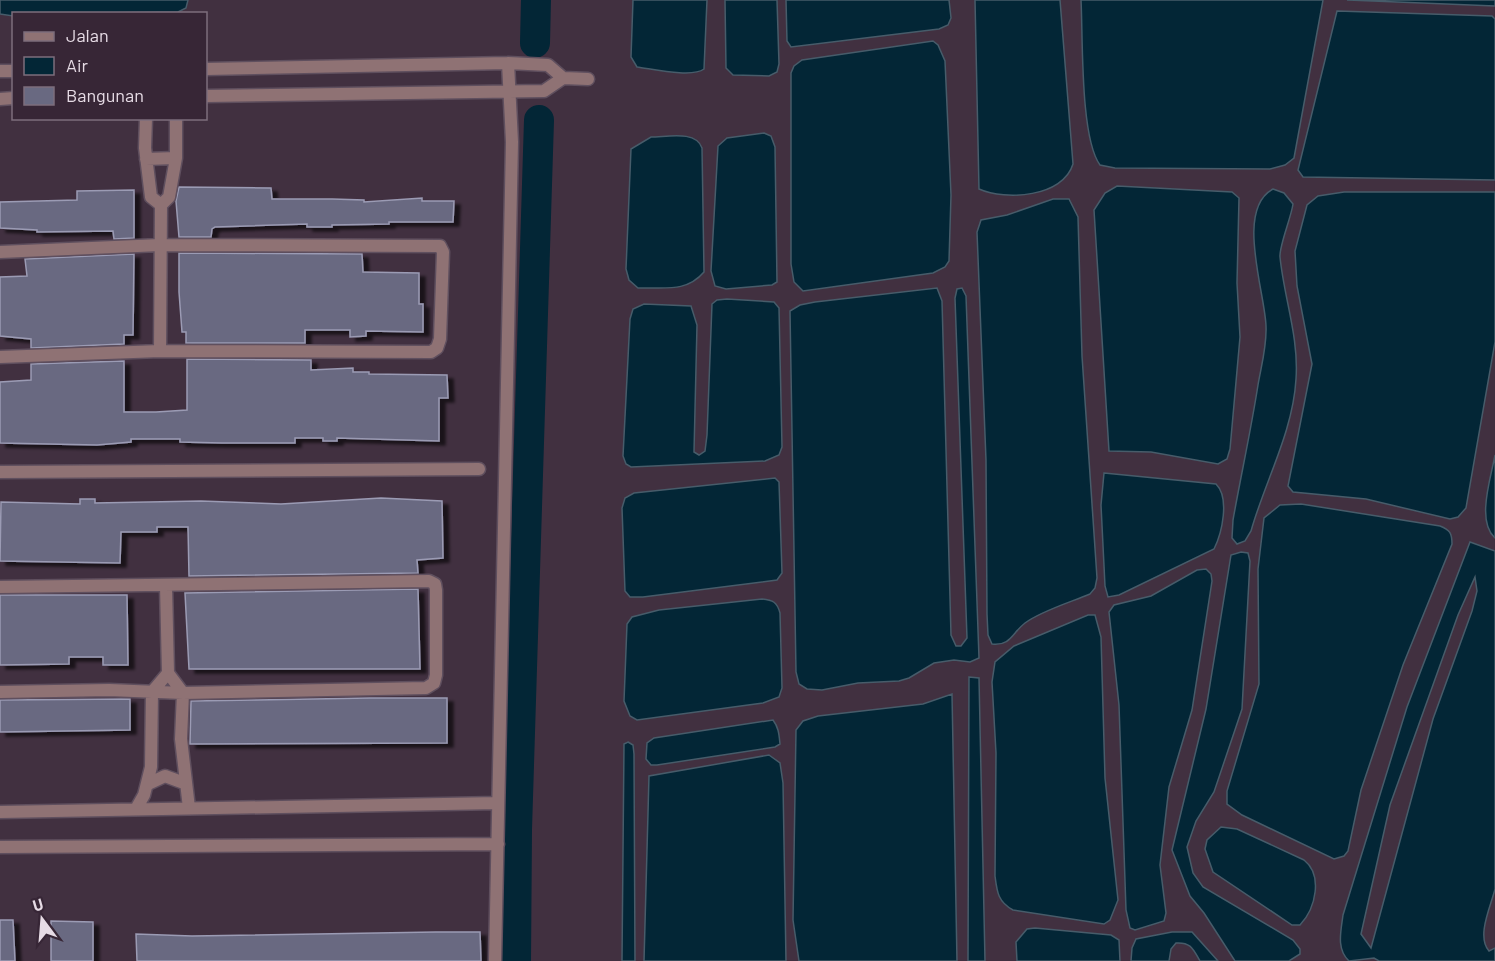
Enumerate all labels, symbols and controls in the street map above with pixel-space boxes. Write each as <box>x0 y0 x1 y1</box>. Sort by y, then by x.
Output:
legend <box>12 12 207 120</box>
text: Jalan <box>66 24 109 46</box>
text: Air <box>66 54 89 76</box>
text: Bangunan <box>66 84 144 106</box>
north arrow <box>12 889 72 949</box>
text: U <box>30 894 45 915</box>

